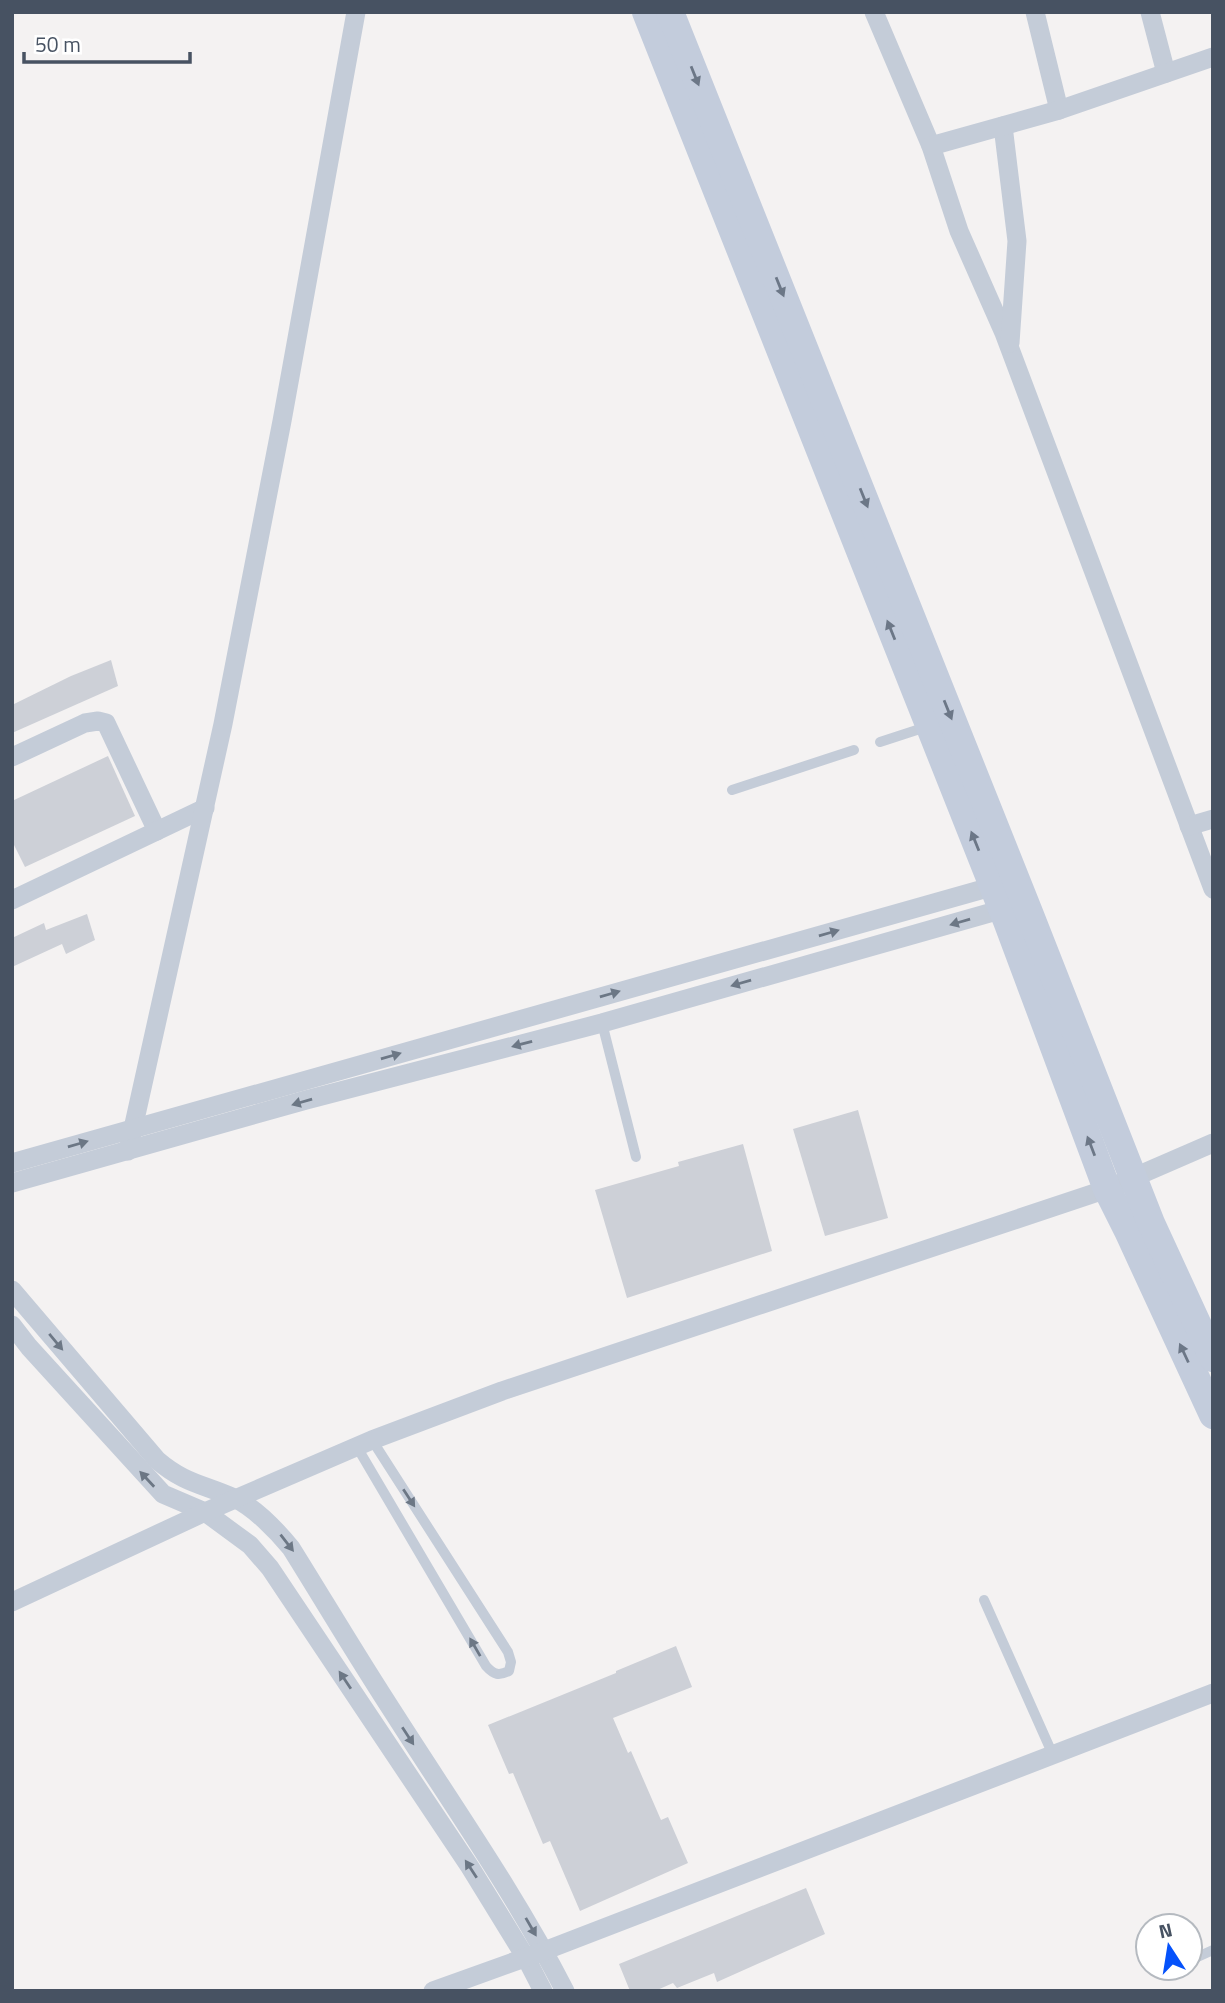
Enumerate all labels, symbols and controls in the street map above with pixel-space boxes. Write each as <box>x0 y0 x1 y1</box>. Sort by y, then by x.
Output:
scale bar <box>24 21 191 65</box>
text: 50 m <box>35 28 81 60</box>
one-way arrow <box>690 65 701 86</box>
one-way arrow <box>774 277 785 298</box>
one-way arrow <box>859 488 870 509</box>
one-way arrow <box>886 619 897 640</box>
one-way arrow <box>943 699 954 720</box>
one-way arrow <box>970 831 981 852</box>
one-way arrow <box>949 917 970 927</box>
one-way arrow <box>818 927 840 938</box>
one-way arrow <box>730 979 751 989</box>
one-way arrow <box>600 989 621 999</box>
one-way arrow <box>510 1039 532 1050</box>
one-way arrow <box>380 1050 402 1061</box>
one-way arrow <box>291 1097 312 1107</box>
one-way arrow <box>1085 1135 1096 1156</box>
one-way arrow <box>68 1139 89 1149</box>
one-way arrow <box>48 1333 63 1350</box>
one-way arrow <box>1178 1343 1190 1363</box>
one-way arrow <box>139 1470 155 1487</box>
one-way arrow <box>402 1489 416 1507</box>
one-way arrow <box>279 1534 294 1552</box>
one-way arrow <box>469 1638 481 1657</box>
one-way arrow <box>338 1670 351 1690</box>
one-way arrow <box>402 1726 415 1745</box>
one-way arrow <box>465 1859 478 1878</box>
north arrow <box>1134 1912 1204 1982</box>
text: N <box>1156 1914 1175 1945</box>
one-way arrow <box>524 1918 537 1937</box>

